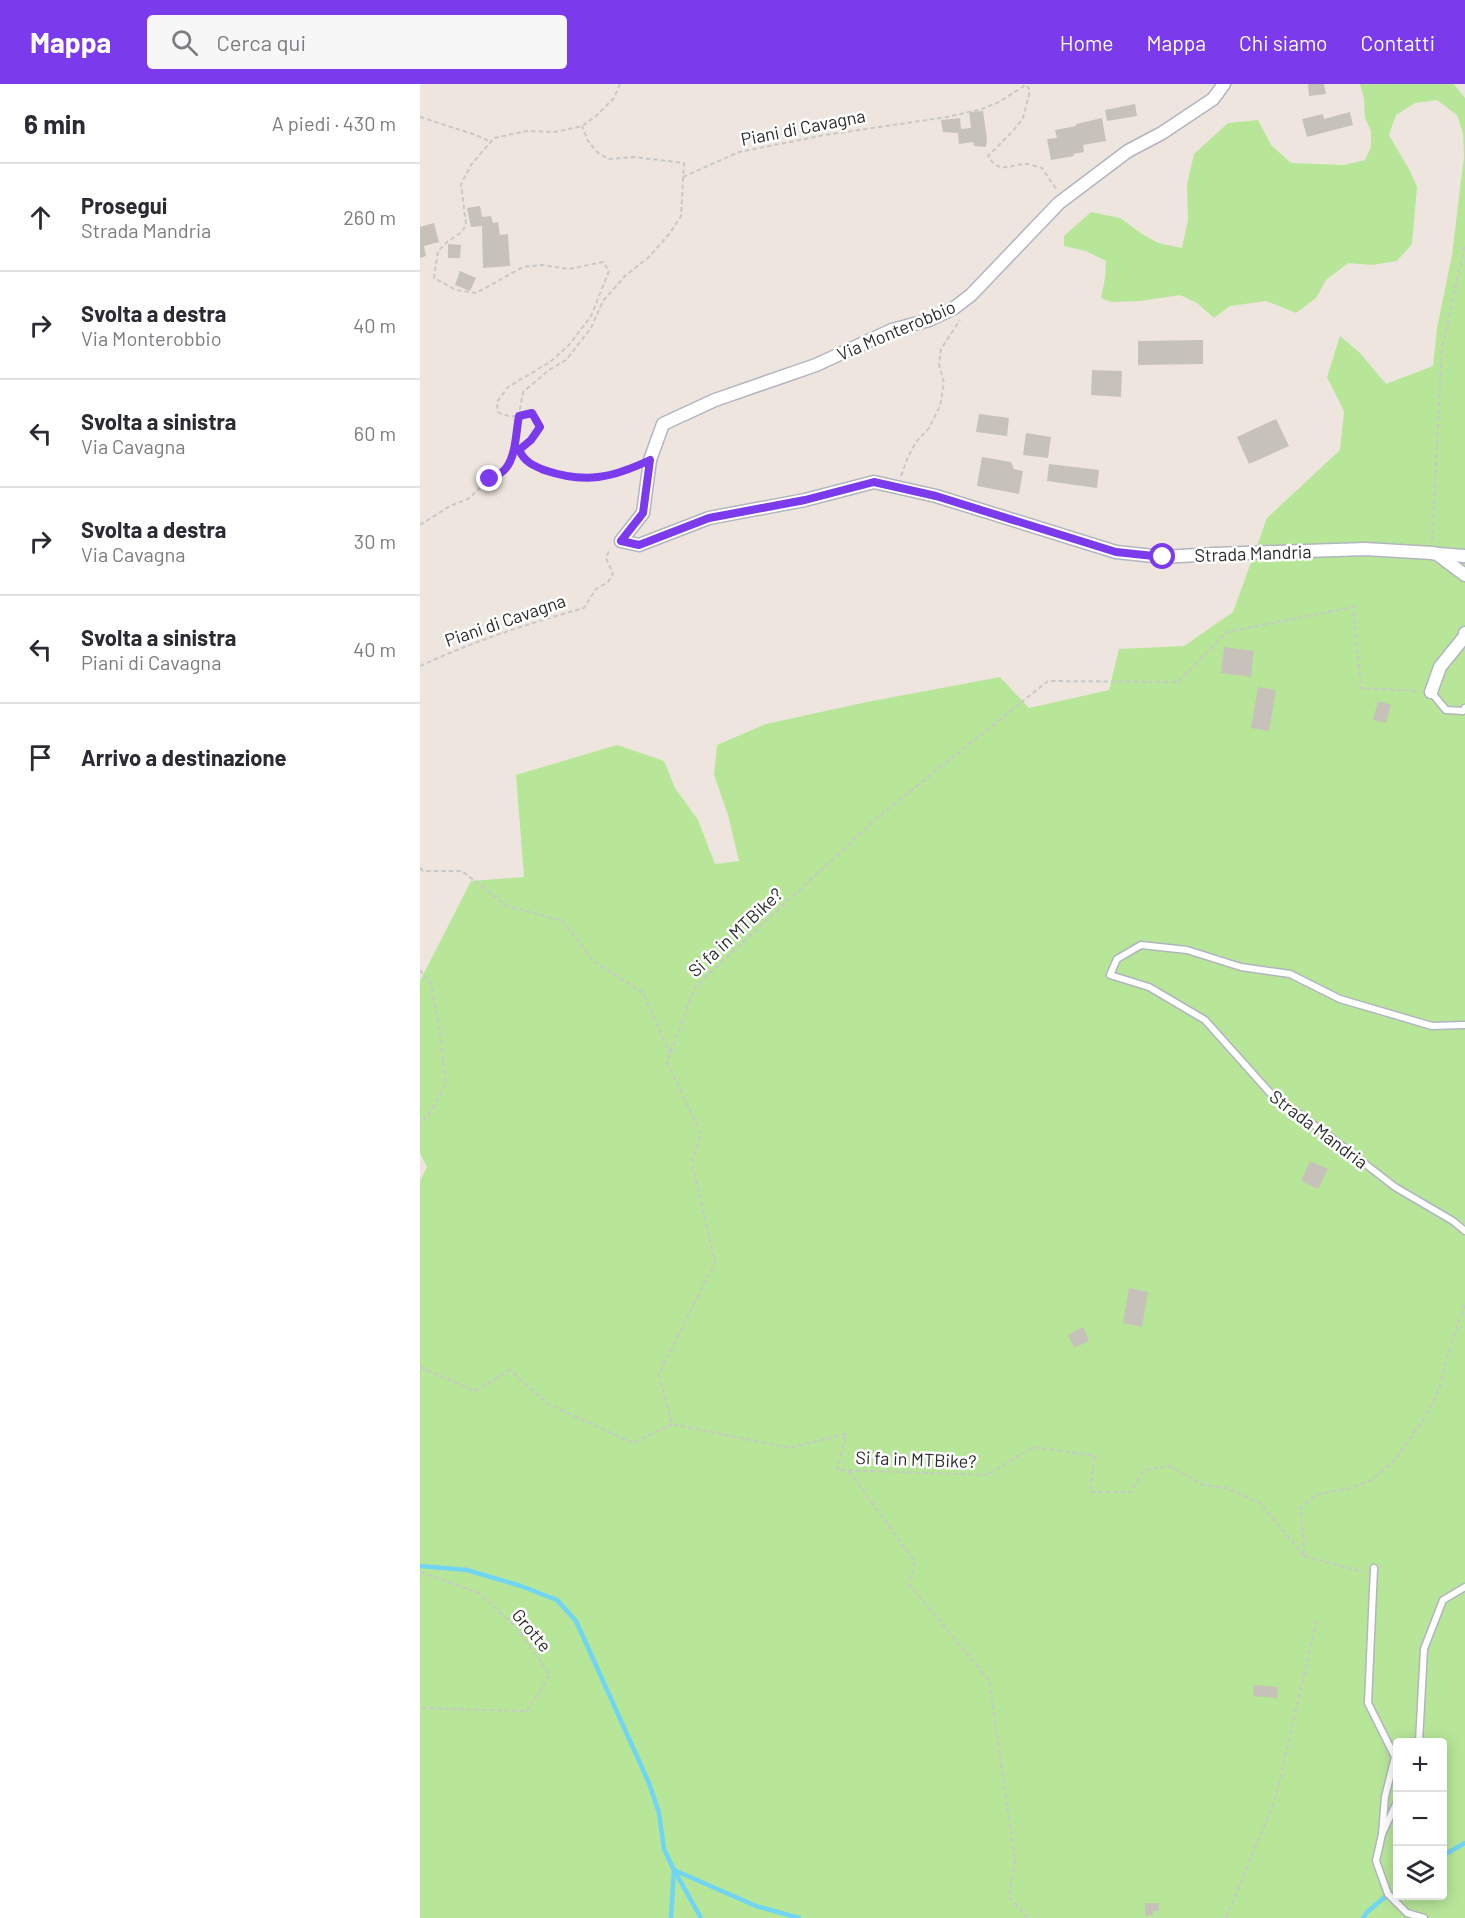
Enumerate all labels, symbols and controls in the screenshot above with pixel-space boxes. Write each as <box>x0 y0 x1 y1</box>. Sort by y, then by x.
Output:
search box <box>147 15 567 69</box>
text: Mappa <box>30 25 111 59</box>
icon: search <box>168 26 201 59</box>
text: Cerca qui <box>216 29 306 55</box>
text: Home <box>1060 30 1113 55</box>
text: Mappa <box>1146 30 1206 55</box>
text: Chi siamo <box>1239 30 1328 55</box>
text: Contatti <box>1361 30 1435 55</box>
street label: Piani di Cavagna <box>739 104 867 150</box>
text: 6 min <box>24 108 86 139</box>
text: A piedi · 430 m <box>272 111 396 135</box>
text: Prosegui <box>81 192 167 218</box>
icon: ahead <box>24 201 57 234</box>
text: 260 m <box>343 205 396 229</box>
text: Strada Mandria <box>81 218 211 242</box>
street label: Via Monterobbio <box>833 295 959 365</box>
text: Svolta a destra <box>81 300 226 326</box>
icon: right <box>24 309 57 342</box>
text: 40 m <box>353 313 396 337</box>
text: Via Monterobbio <box>81 326 222 350</box>
text: Svolta a sinistra <box>81 408 236 434</box>
icon: left <box>24 417 57 450</box>
text: 60 m <box>354 421 396 445</box>
text: Via Cavagna <box>81 434 185 458</box>
route end <box>476 465 502 491</box>
text: Svolta a destra <box>81 516 226 542</box>
icon: right <box>24 525 57 558</box>
text: 30 m <box>354 529 396 553</box>
street label: Strada Mandria <box>1194 540 1312 566</box>
text: Via Cavagna <box>81 542 185 566</box>
route start <box>1149 543 1175 569</box>
street label: Piani di Cavagna <box>442 589 568 651</box>
text: Svolta a sinistra <box>81 624 236 650</box>
icon: left <box>24 633 57 666</box>
text: 40 m <box>353 637 396 661</box>
text: Piani di Cavagna <box>81 650 221 674</box>
icon: arrive <box>24 741 57 774</box>
text: Arrivo a destinazione <box>81 744 287 770</box>
street label: Si fa in MTBike? <box>683 883 787 981</box>
street label: Strada Mandria <box>1266 1085 1372 1173</box>
street label: Si fa in MTBike? <box>855 1446 977 1472</box>
street label: Grotte <box>508 1604 556 1656</box>
map controls <box>1393 1738 1447 1900</box>
button: + <box>1393 1738 1447 1792</box>
button: − <box>1393 1792 1447 1846</box>
button: layers <box>1393 1846 1447 1900</box>

